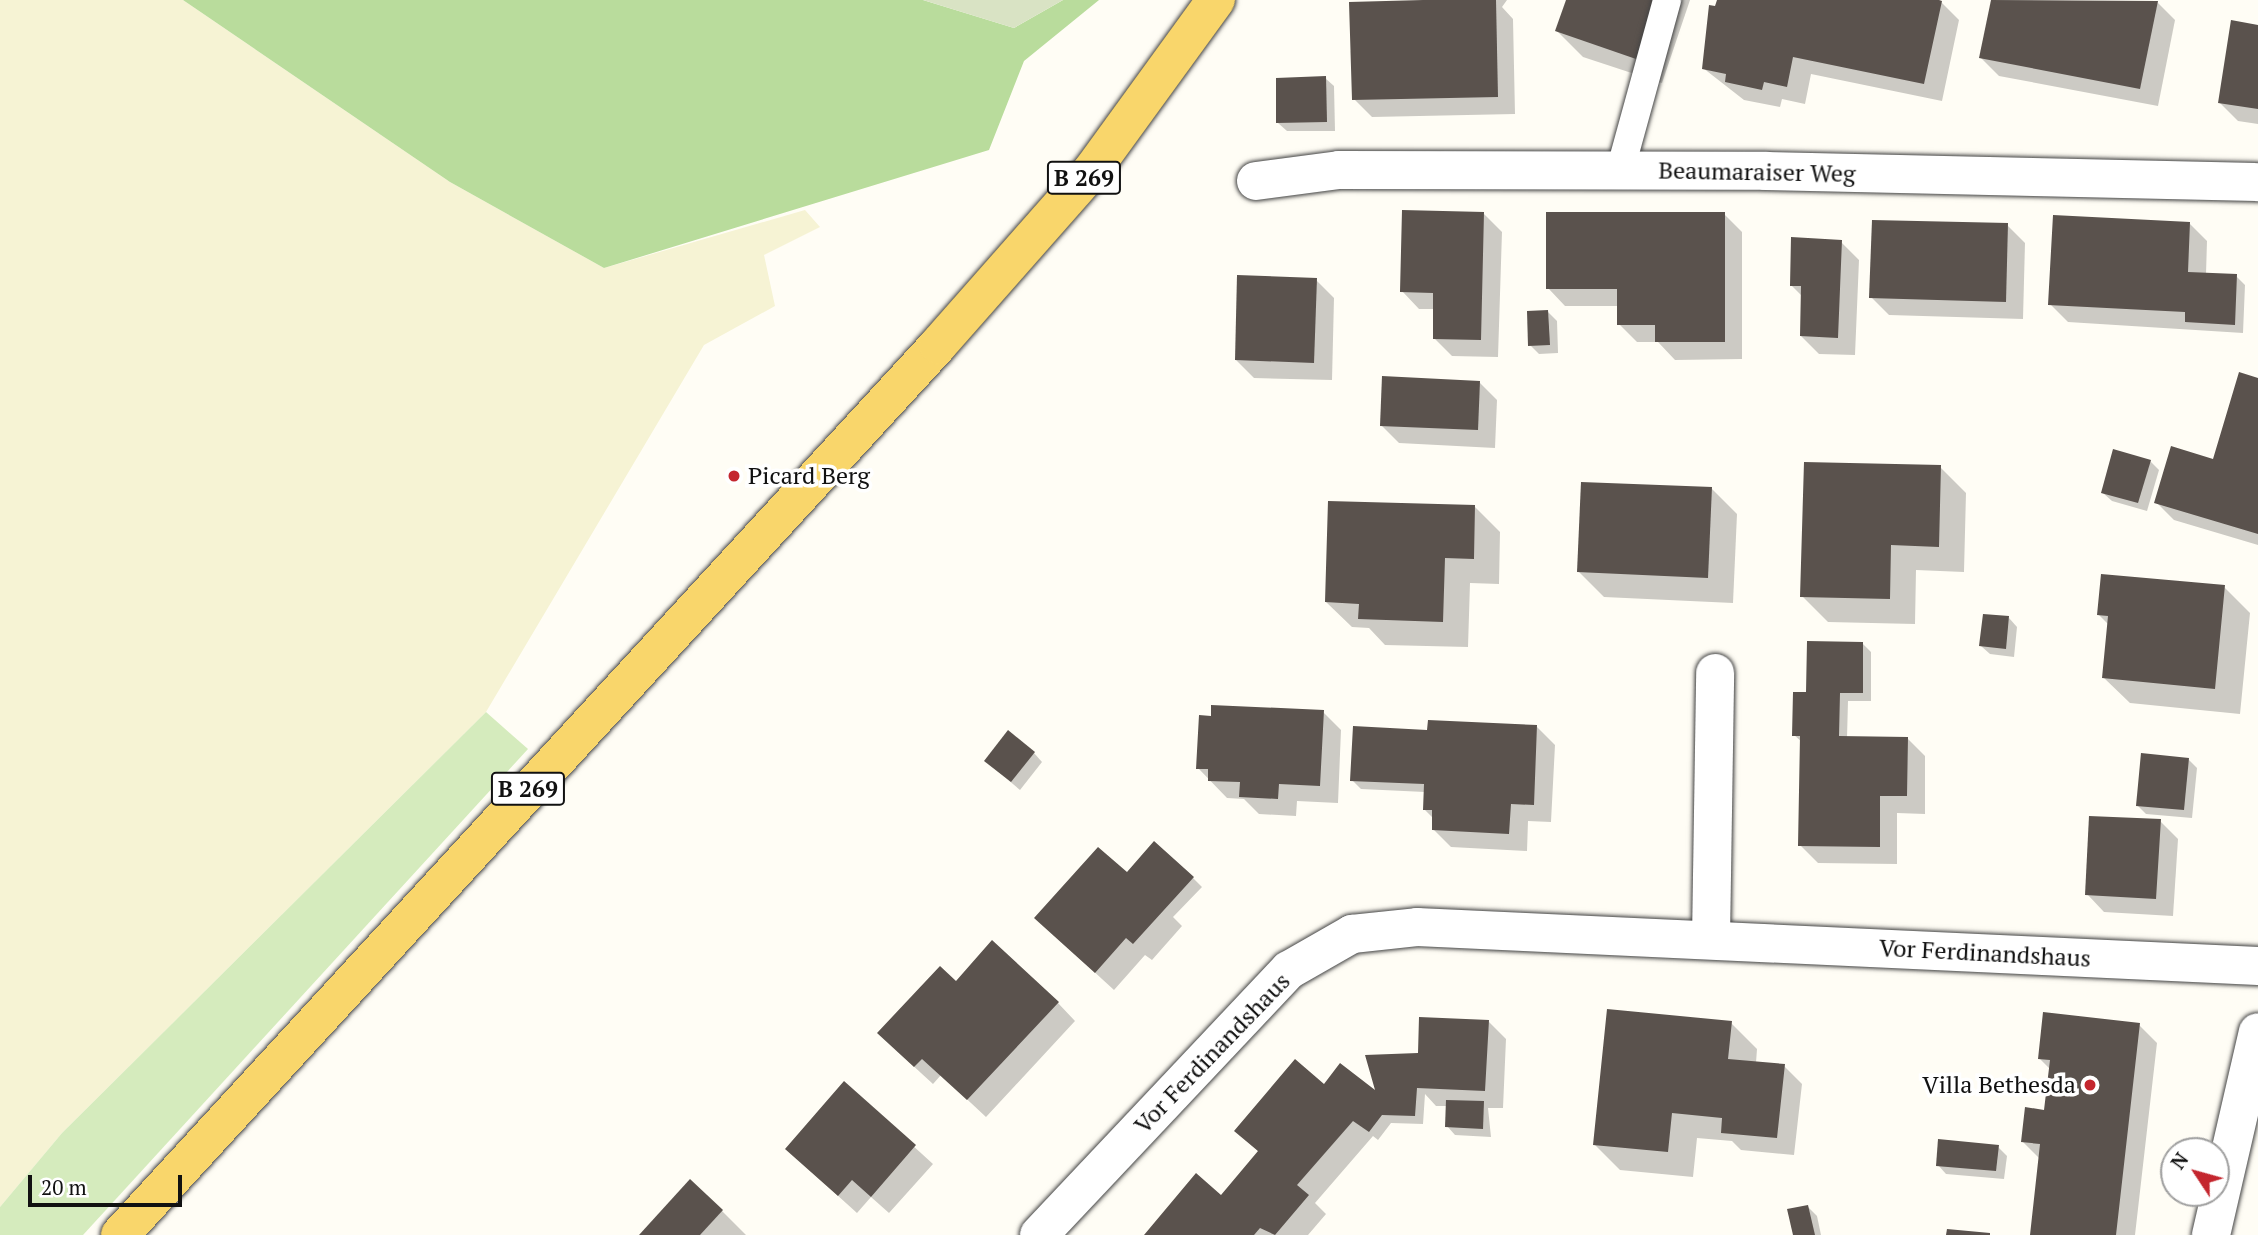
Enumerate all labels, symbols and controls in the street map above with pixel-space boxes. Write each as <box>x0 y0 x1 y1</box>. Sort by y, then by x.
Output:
street label: Beaumaraiser Weg <box>1658 156 1856 188</box>
road number: B 269 <box>1046 158 1122 197</box>
place label: Picard Berg <box>748 462 870 490</box>
marker: Picard Berg <box>726 468 742 484</box>
road number: B 269 <box>490 769 566 808</box>
street label: Vor Ferdinandshaus <box>1878 933 2092 973</box>
street label: Vor Ferdinandshaus <box>1128 967 1296 1139</box>
place label: Villa Bethesda <box>1922 1071 2076 1099</box>
marker: Villa Bethesda <box>2082 1077 2098 1093</box>
north arrow <box>2160 1137 2230 1207</box>
text: N <box>2165 1147 2194 1174</box>
scale bar <box>32 1162 186 1206</box>
text: 20 m <box>41 1173 87 1201</box>

